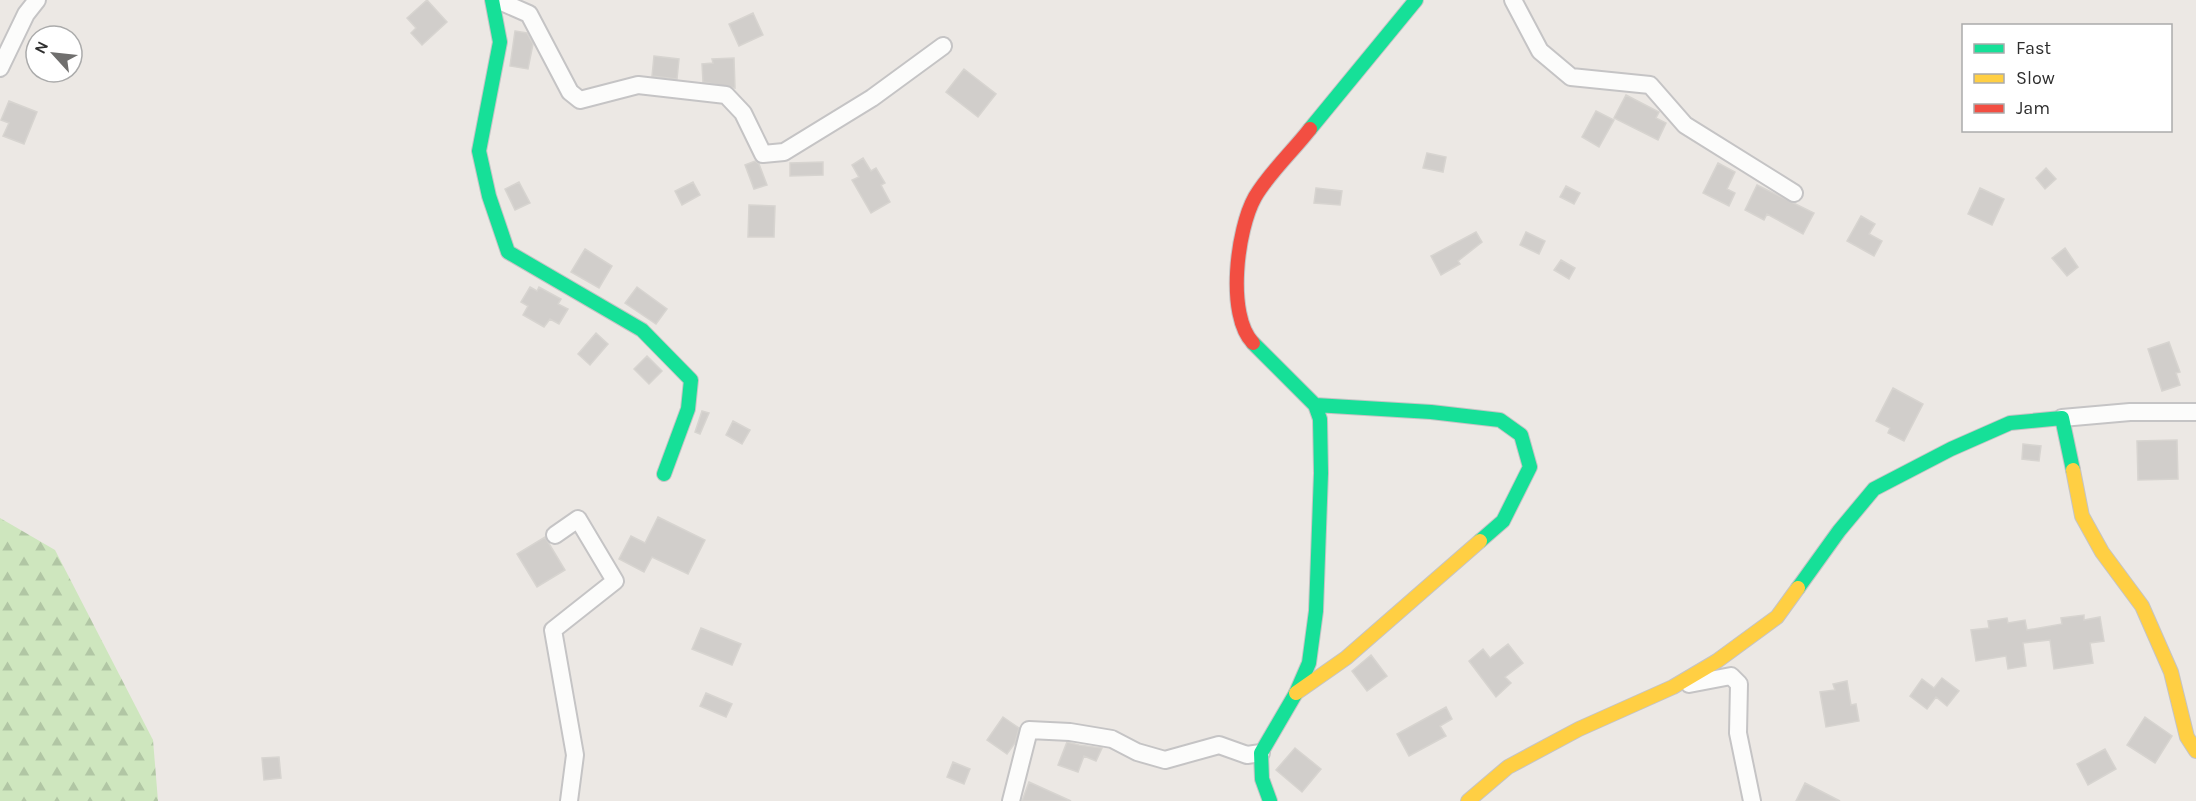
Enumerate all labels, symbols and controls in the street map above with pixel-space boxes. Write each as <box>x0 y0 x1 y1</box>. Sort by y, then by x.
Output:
north arrow <box>24 24 84 84</box>
legend <box>1962 24 2172 132</box>
text: Fast <box>2016 37 2051 59</box>
text: N <box>30 38 52 57</box>
text: Slow <box>2016 67 2055 89</box>
text: Jam <box>2016 97 2050 119</box>

